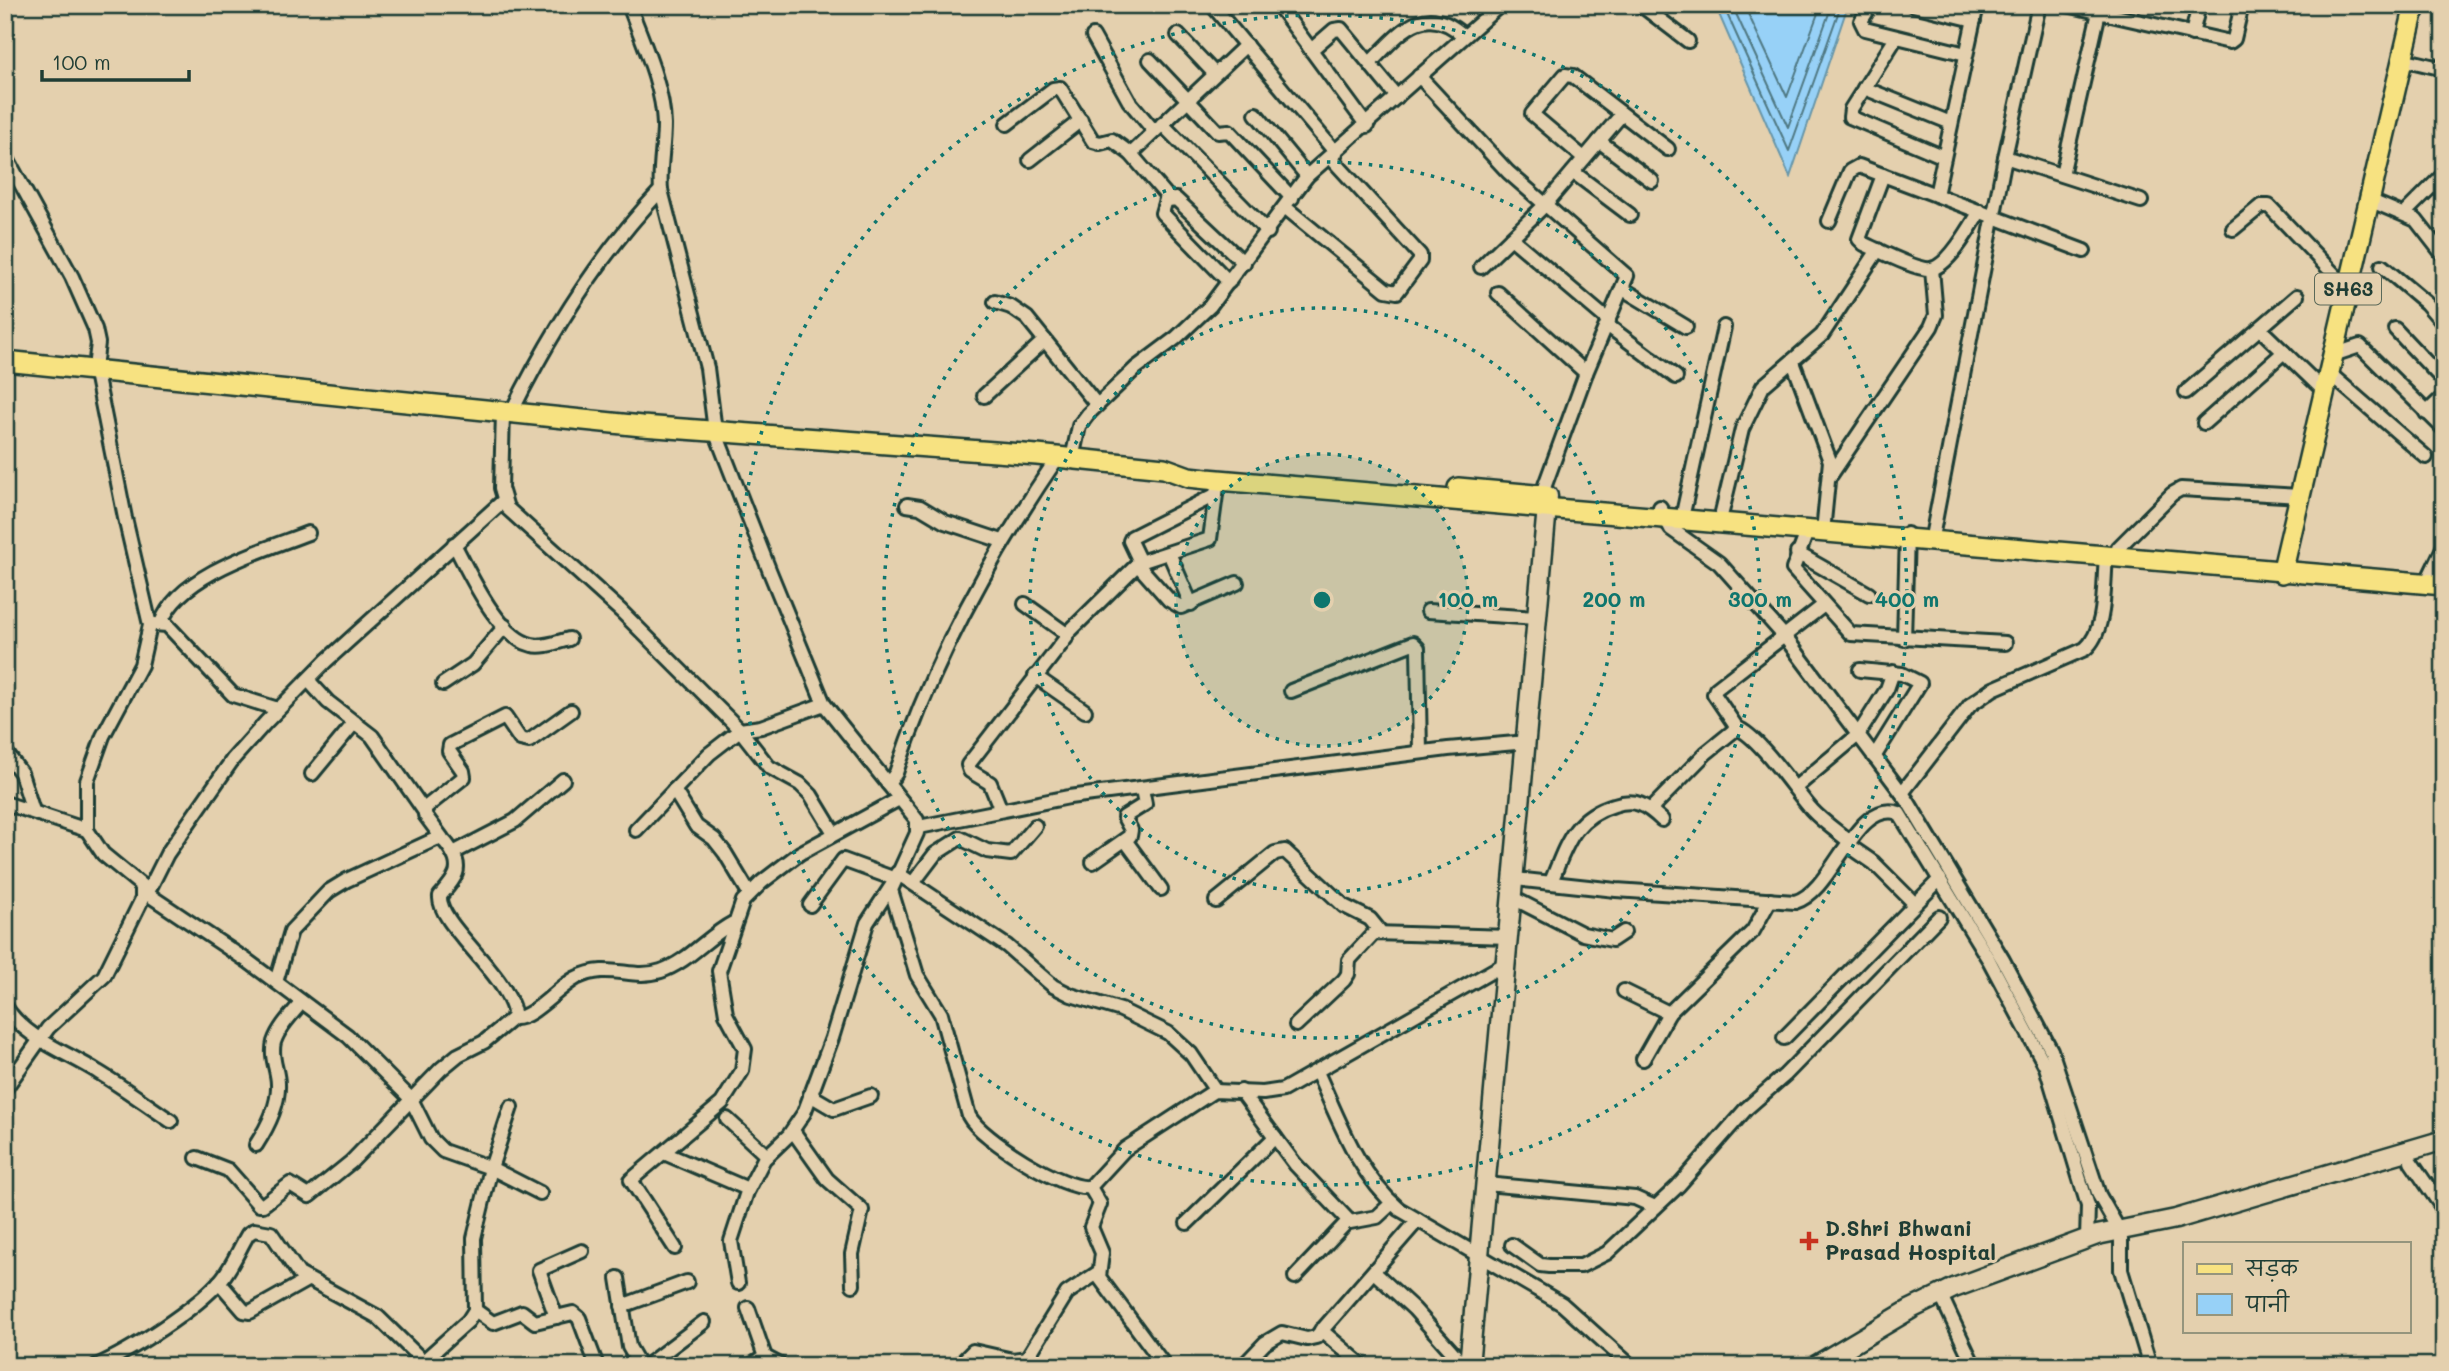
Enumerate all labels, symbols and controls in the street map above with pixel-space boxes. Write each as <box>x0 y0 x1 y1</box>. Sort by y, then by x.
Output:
scale bar <box>42 38 189 82</box>
text: 100 m <box>52 48 111 75</box>
road number: SH63 <box>2315 274 2381 304</box>
text: 100 m <box>1438 585 1498 612</box>
text: 200 m <box>1583 585 1645 612</box>
text: 300 m <box>1728 585 1792 612</box>
text: 400 m <box>1875 585 1939 612</box>
centre of rings <box>1310 588 1334 612</box>
place label: D.Shri Bhwani Prasad Hospital <box>1825 1214 1996 1265</box>
marker: D.Shri Bhwani Prasad Hospital <box>1799 1231 1819 1251</box>
legend <box>2183 1242 2410 1332</box>
text: सड़क <box>2245 1254 2299 1282</box>
text: पानी <box>2245 1289 2291 1317</box>

